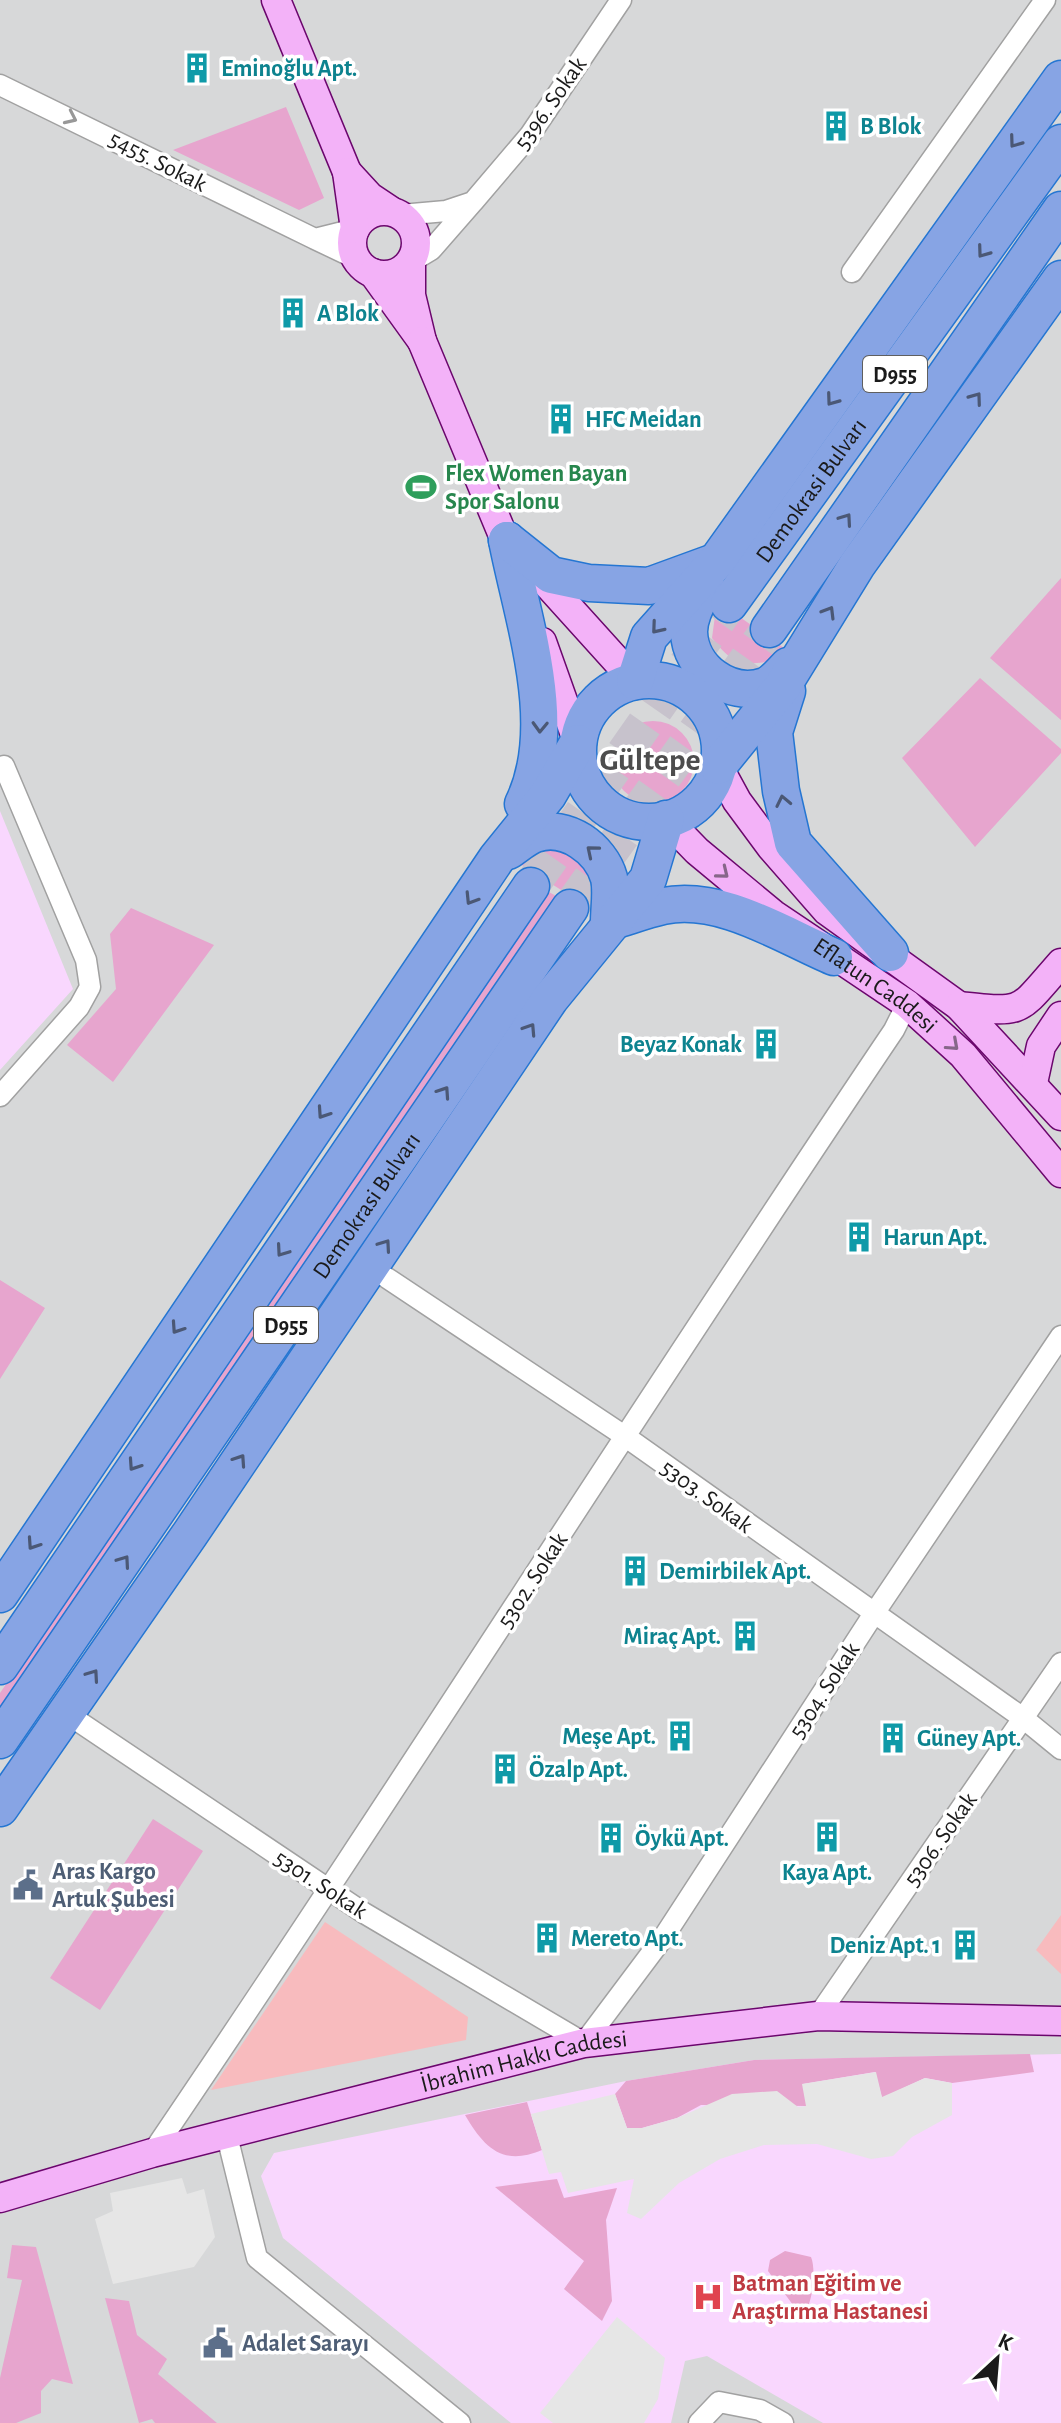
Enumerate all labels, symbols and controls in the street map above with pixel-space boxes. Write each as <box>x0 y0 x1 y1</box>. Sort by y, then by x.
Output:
building icon: Eminoğlu Apt. <box>180 51 214 85</box>
street label: 5396. Sokak <box>510 53 591 154</box>
place label: Eminoğlu Apt. <box>221 57 357 81</box>
one-way arrow <box>62 108 77 124</box>
building icon: B Blok <box>819 109 853 143</box>
place label: B Blok <box>860 115 922 139</box>
street label: 5455. Sokak <box>105 127 210 197</box>
one-way arrow <box>1010 133 1024 148</box>
one-way arrow <box>978 243 992 258</box>
building icon: A Blok <box>276 296 310 330</box>
place label: A Blok <box>317 302 379 326</box>
road number: D955 <box>863 356 927 392</box>
one-way arrow <box>828 392 842 406</box>
one-way arrow <box>966 392 981 406</box>
building icon: HFC Meidan <box>544 402 578 436</box>
place label: HFC Meidan <box>585 408 702 432</box>
street label: Demokrasi Bulvarı <box>752 415 871 567</box>
place label: Flex Women Bayan Spor Salonu <box>445 462 628 514</box>
sports icon: Flex Women Bayan Spor Salonu <box>404 470 438 504</box>
one-way arrow <box>836 514 851 528</box>
one-way arrow <box>819 606 835 621</box>
one-way arrow <box>652 619 667 633</box>
one-way arrow <box>532 721 549 734</box>
district label: Gültepe <box>599 744 701 776</box>
one-way arrow <box>775 794 792 808</box>
one-way arrow <box>586 846 601 861</box>
one-way arrow <box>714 863 729 877</box>
one-way arrow <box>466 890 481 905</box>
street label: Eflatun Caddesi <box>809 934 941 1038</box>
one-way arrow <box>520 1023 535 1038</box>
building icon: Beyaz Konak <box>749 1027 783 1061</box>
place label: Beyaz Konak <box>620 1033 742 1057</box>
one-way arrow <box>943 1036 958 1050</box>
one-way arrow <box>434 1086 449 1100</box>
one-way arrow <box>318 1104 333 1119</box>
street label: Demokrasi Bulvarı <box>309 1129 425 1283</box>
building icon: Harun Apt. <box>842 1220 876 1254</box>
place label: Harun Apt. <box>883 1226 987 1250</box>
one-way arrow <box>375 1239 390 1253</box>
one-way arrow <box>277 1243 292 1257</box>
road number: D955 <box>254 1307 318 1343</box>
one-way arrow <box>172 1319 187 1334</box>
one-way arrow <box>230 1455 245 1469</box>
street label: 5303. Sokak <box>656 1456 757 1538</box>
one-way arrow <box>129 1457 144 1471</box>
street label: 5302. Sokak <box>493 1529 572 1632</box>
one-way arrow <box>28 1536 43 1550</box>
building icon: Demirbilek Apt. <box>618 1554 652 1588</box>
one-way arrow <box>114 1555 129 1569</box>
place label: Demirbilek Apt. <box>659 1560 811 1584</box>
building icon: Miraç Apt. <box>728 1619 762 1653</box>
place label: Miraç Apt. <box>624 1625 721 1649</box>
street label: 5304. Sokak <box>785 1638 865 1743</box>
one-way arrow <box>83 1669 98 1683</box>
building icon: Meşe Apt. <box>663 1719 697 1753</box>
building icon: Güney Apt. <box>876 1721 910 1755</box>
place label: Meşe Apt. <box>562 1725 656 1749</box>
place label: Güney Apt. <box>917 1727 1021 1751</box>
building icon: Özalp Apt. <box>488 1752 522 1786</box>
place label: Özalp Apt. <box>529 1755 628 1782</box>
street label: 5306. Sokak <box>900 1788 982 1891</box>
building icon: Kaya Apt. <box>810 1820 844 1854</box>
building icon: Öykü Apt. <box>594 1821 628 1855</box>
place label: Öykü Apt. <box>635 1824 729 1851</box>
street label: 5301. Sokak <box>270 1846 371 1924</box>
place label: Aras Kargo Artuk Şubesi <box>52 1860 175 1912</box>
place label: Kaya Apt. <box>782 1861 872 1885</box>
public building icon: Aras Kargo Artuk Şubesi <box>11 1868 45 1902</box>
building icon: Mereto Apt. <box>530 1921 564 1955</box>
place label: Mereto Apt. <box>571 1927 684 1951</box>
building icon: Deniz Apt. 1 <box>948 1928 982 1962</box>
place label: Deniz Apt. 1 <box>829 1934 941 1958</box>
street label: İbrahim Hakkı Caddesi <box>418 2027 629 2097</box>
place label: Batman Eğitim ve Araştırma Hastanesi <box>732 2272 929 2324</box>
hospital icon: Batman Eğitim ve Araştırma Hastanesi <box>691 2280 725 2314</box>
north arrow <box>957 2319 1037 2399</box>
public building icon: Adalet Sarayı <box>201 2326 235 2360</box>
text: K <box>995 2329 1017 2355</box>
place label: Adalet Sarayı <box>242 2332 369 2356</box>

